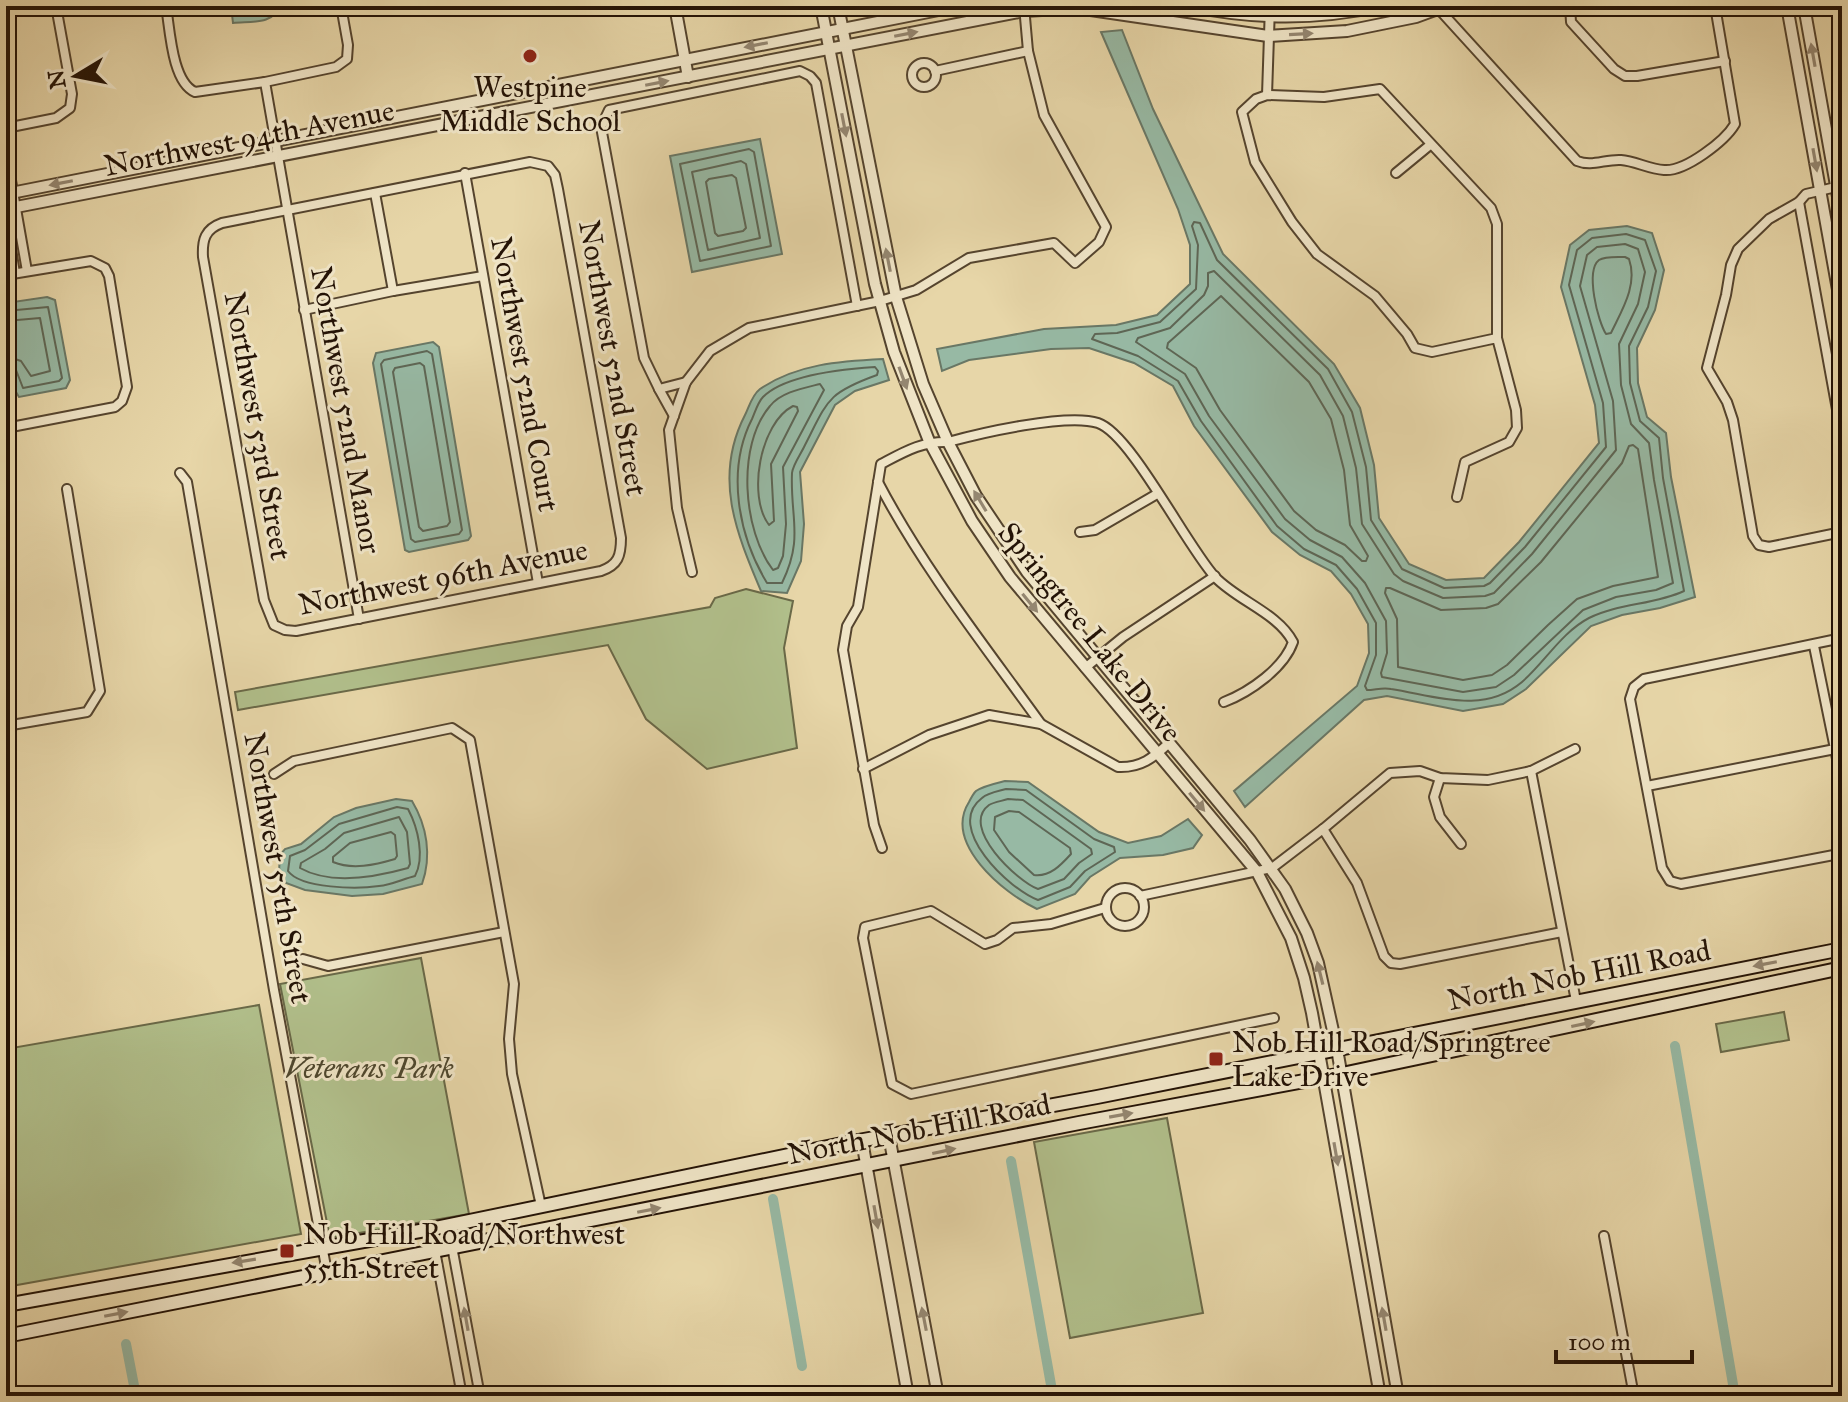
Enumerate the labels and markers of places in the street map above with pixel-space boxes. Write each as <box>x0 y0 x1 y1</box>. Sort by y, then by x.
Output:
marker: Westpine Middle School <box>521 47 539 65</box>
place label: Westpine Middle School <box>439 69 622 139</box>
place label: Nob Hill Road/Springtree Lake Drive <box>1232 1024 1551 1094</box>
marker: Nob Hill Road/Springtree Lake Drive <box>1207 1050 1225 1068</box>
place label: Nob Hill Road/Northwest 55th Street <box>303 1216 625 1286</box>
marker: Nob Hill Road/Northwest 55th Street <box>278 1242 296 1260</box>

